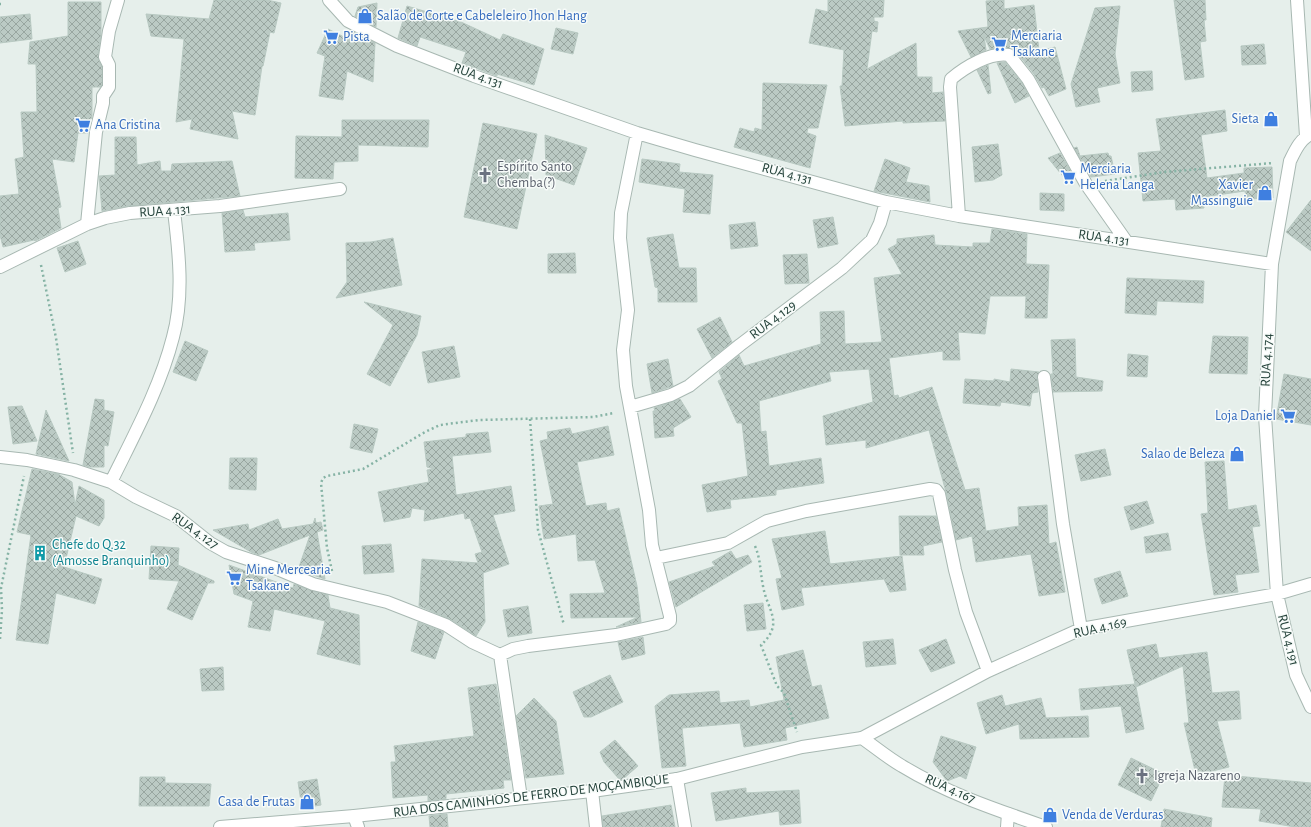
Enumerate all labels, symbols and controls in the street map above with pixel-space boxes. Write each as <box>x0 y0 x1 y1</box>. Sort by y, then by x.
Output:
shop icon: Salão de Corte e Cabeleleiro Jhon Hang <box>356 7 374 25</box>
place label: Salão de Corte e Cabeleleiro Jhon Hang <box>377 9 587 23</box>
supermarket icon: Pista <box>322 28 340 46</box>
place label: Merciaria Tsakane <box>1011 29 1063 59</box>
place label: Pista <box>343 30 370 44</box>
supermarket icon: Merciaria Tsakane <box>990 35 1008 53</box>
street label: RUA 4.131 <box>451 61 505 91</box>
shop icon: Sieta <box>1262 110 1280 128</box>
place label: Sieta <box>1232 112 1260 126</box>
supermarket icon: Ana Cristina <box>74 116 92 134</box>
place label: Ana Cristina <box>95 118 161 132</box>
place label: Espírito Santo Chemba(?) <box>497 160 572 190</box>
street label: RUA 4.131 <box>760 161 814 187</box>
place label: Merciaria Helena Langa <box>1080 162 1155 192</box>
church icon: Espírito Santo Chemba(?) <box>476 166 494 184</box>
supermarket icon: Merciaria Helena Langa <box>1059 168 1077 186</box>
place label: Xavier Massinguie <box>1191 178 1253 208</box>
shop icon: Xavier Massinguie <box>1256 184 1274 202</box>
street label: RUA 4.131 <box>139 202 191 220</box>
street label: RUA 4.131 <box>1077 227 1131 249</box>
street label: RUA 4.129 <box>747 298 799 342</box>
street label: RUA 4.174 <box>1259 333 1275 387</box>
supermarket icon: Loja Daniel <box>1279 407 1297 425</box>
place label: Loja Daniel <box>1215 409 1276 423</box>
shop icon: Salao de Beleza <box>1228 445 1246 463</box>
place label: Salao de Beleza <box>1141 447 1226 461</box>
street label: RUA 4.127 <box>169 510 221 552</box>
place label: Chefe do Q.32 (Amosse Branquinho) <box>52 538 170 568</box>
building icon: Chefe do Q.32 (Amosse Branquinho) <box>31 544 49 562</box>
place label: Mine Mercearia Tsakane <box>246 563 331 593</box>
supermarket icon: Mine Mercearia Tsakane <box>225 569 243 587</box>
street label: RUA 4.191 <box>1275 613 1301 667</box>
street label: RUA 4.169 <box>1072 615 1128 641</box>
church icon: Igreja Nazareno <box>1133 767 1151 785</box>
place label: Igreja Nazareno <box>1154 769 1241 783</box>
street label: RUA DOS CAMINHOS DE FERRO DE MOÇAMBIQUE <box>392 772 670 820</box>
street label: RUA 4.167 <box>923 772 977 806</box>
shop icon: Casa de Frutas <box>298 793 316 811</box>
place label: Casa de Frutas <box>218 795 295 809</box>
shop icon: Venda de Verduras <box>1041 806 1059 824</box>
place label: Venda de Verduras <box>1062 808 1164 822</box>

